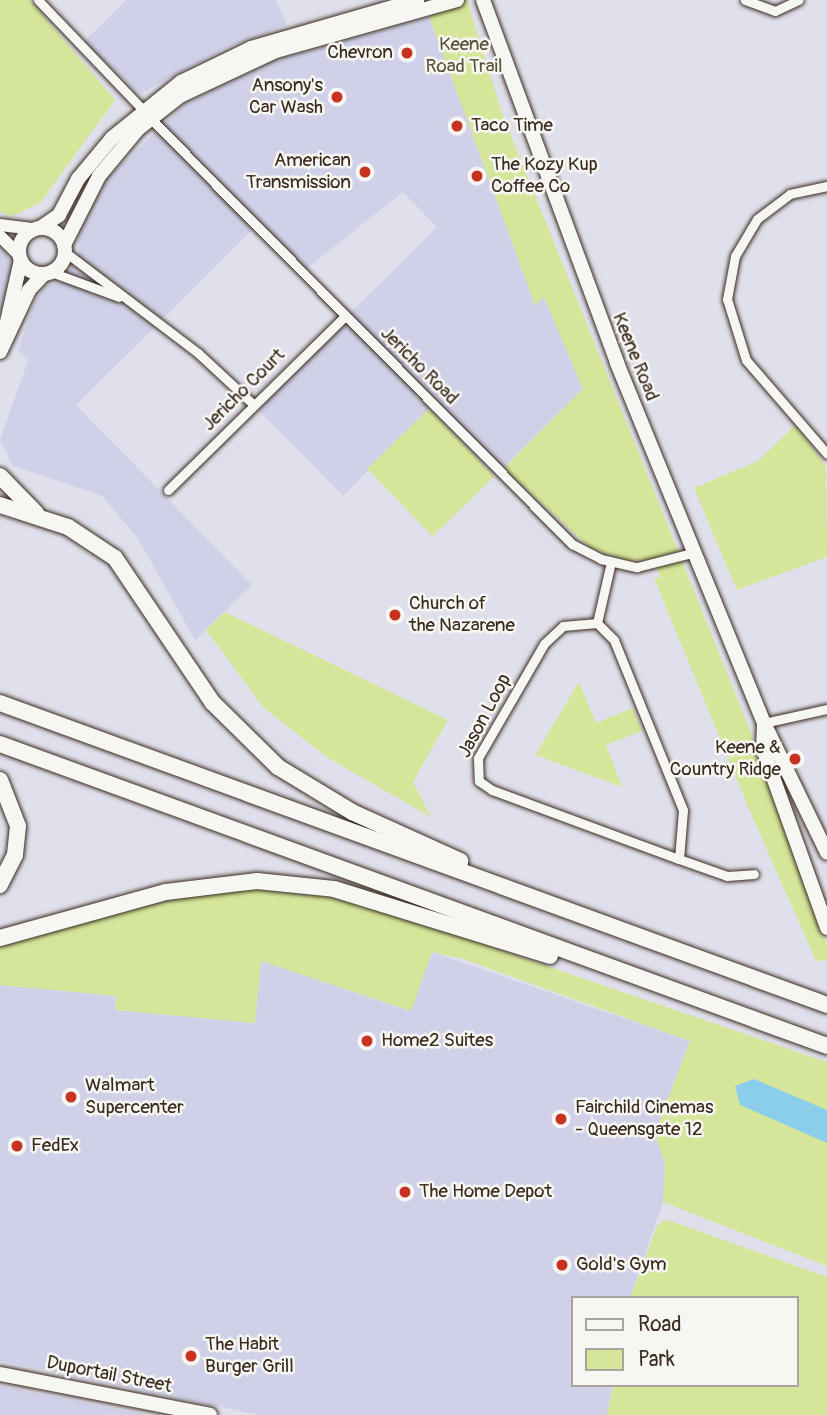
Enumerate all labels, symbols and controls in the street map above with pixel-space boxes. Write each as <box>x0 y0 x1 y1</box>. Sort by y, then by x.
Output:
park label: Keene Road Trail <box>426 34 502 78</box>
place label: Chevron <box>327 42 393 64</box>
marker: Chevron <box>399 45 415 61</box>
place label: Ansony's Car Wash <box>249 75 323 119</box>
marker: Ansony's Car Wash <box>329 89 345 105</box>
place label: Taco Time <box>471 115 553 137</box>
marker: Taco Time <box>449 118 465 134</box>
place label: American Transmission <box>246 150 351 194</box>
place label: The Kozy Kup Coffee Co <box>491 154 598 198</box>
marker: American Transmission <box>357 164 373 180</box>
marker: The Kozy Kup Coffee Co <box>469 168 485 184</box>
street label: Keene Road <box>607 309 663 405</box>
street label: Jericho Road <box>375 322 463 410</box>
street label: Jericho Court <box>198 344 290 436</box>
place label: Church of the Nazarene <box>409 593 515 637</box>
marker: Church of the Nazarene <box>387 607 403 623</box>
street label: Jason Loop <box>453 670 517 762</box>
place label: Keene & Country Ridge <box>670 737 781 781</box>
marker: Keene & Country Ridge <box>787 751 803 767</box>
place label: Home2 Suites <box>381 1030 493 1052</box>
marker: Home2 Suites <box>359 1033 375 1049</box>
place label: Walmart Supercenter <box>85 1075 184 1119</box>
marker: Walmart Supercenter <box>63 1089 79 1105</box>
place label: Fairchild Cinemas - Queensgate 12 <box>575 1097 713 1141</box>
marker: Fairchild Cinemas - Queensgate 12 <box>553 1111 569 1127</box>
place label: FedEx <box>31 1135 79 1157</box>
marker: FedEx <box>9 1138 25 1154</box>
place label: The Home Depot <box>419 1181 552 1203</box>
marker: The Home Depot <box>397 1184 413 1200</box>
place label: Gold's Gym <box>576 1254 667 1276</box>
marker: Gold's Gym <box>554 1257 570 1273</box>
legend <box>572 1296 799 1387</box>
text: Road <box>638 1311 682 1338</box>
place label: The Habit Burger Grill <box>205 1334 294 1378</box>
text: Park <box>638 1346 675 1373</box>
marker: The Habit Burger Grill <box>183 1348 199 1364</box>
street label: Duportail Street <box>44 1352 174 1398</box>

